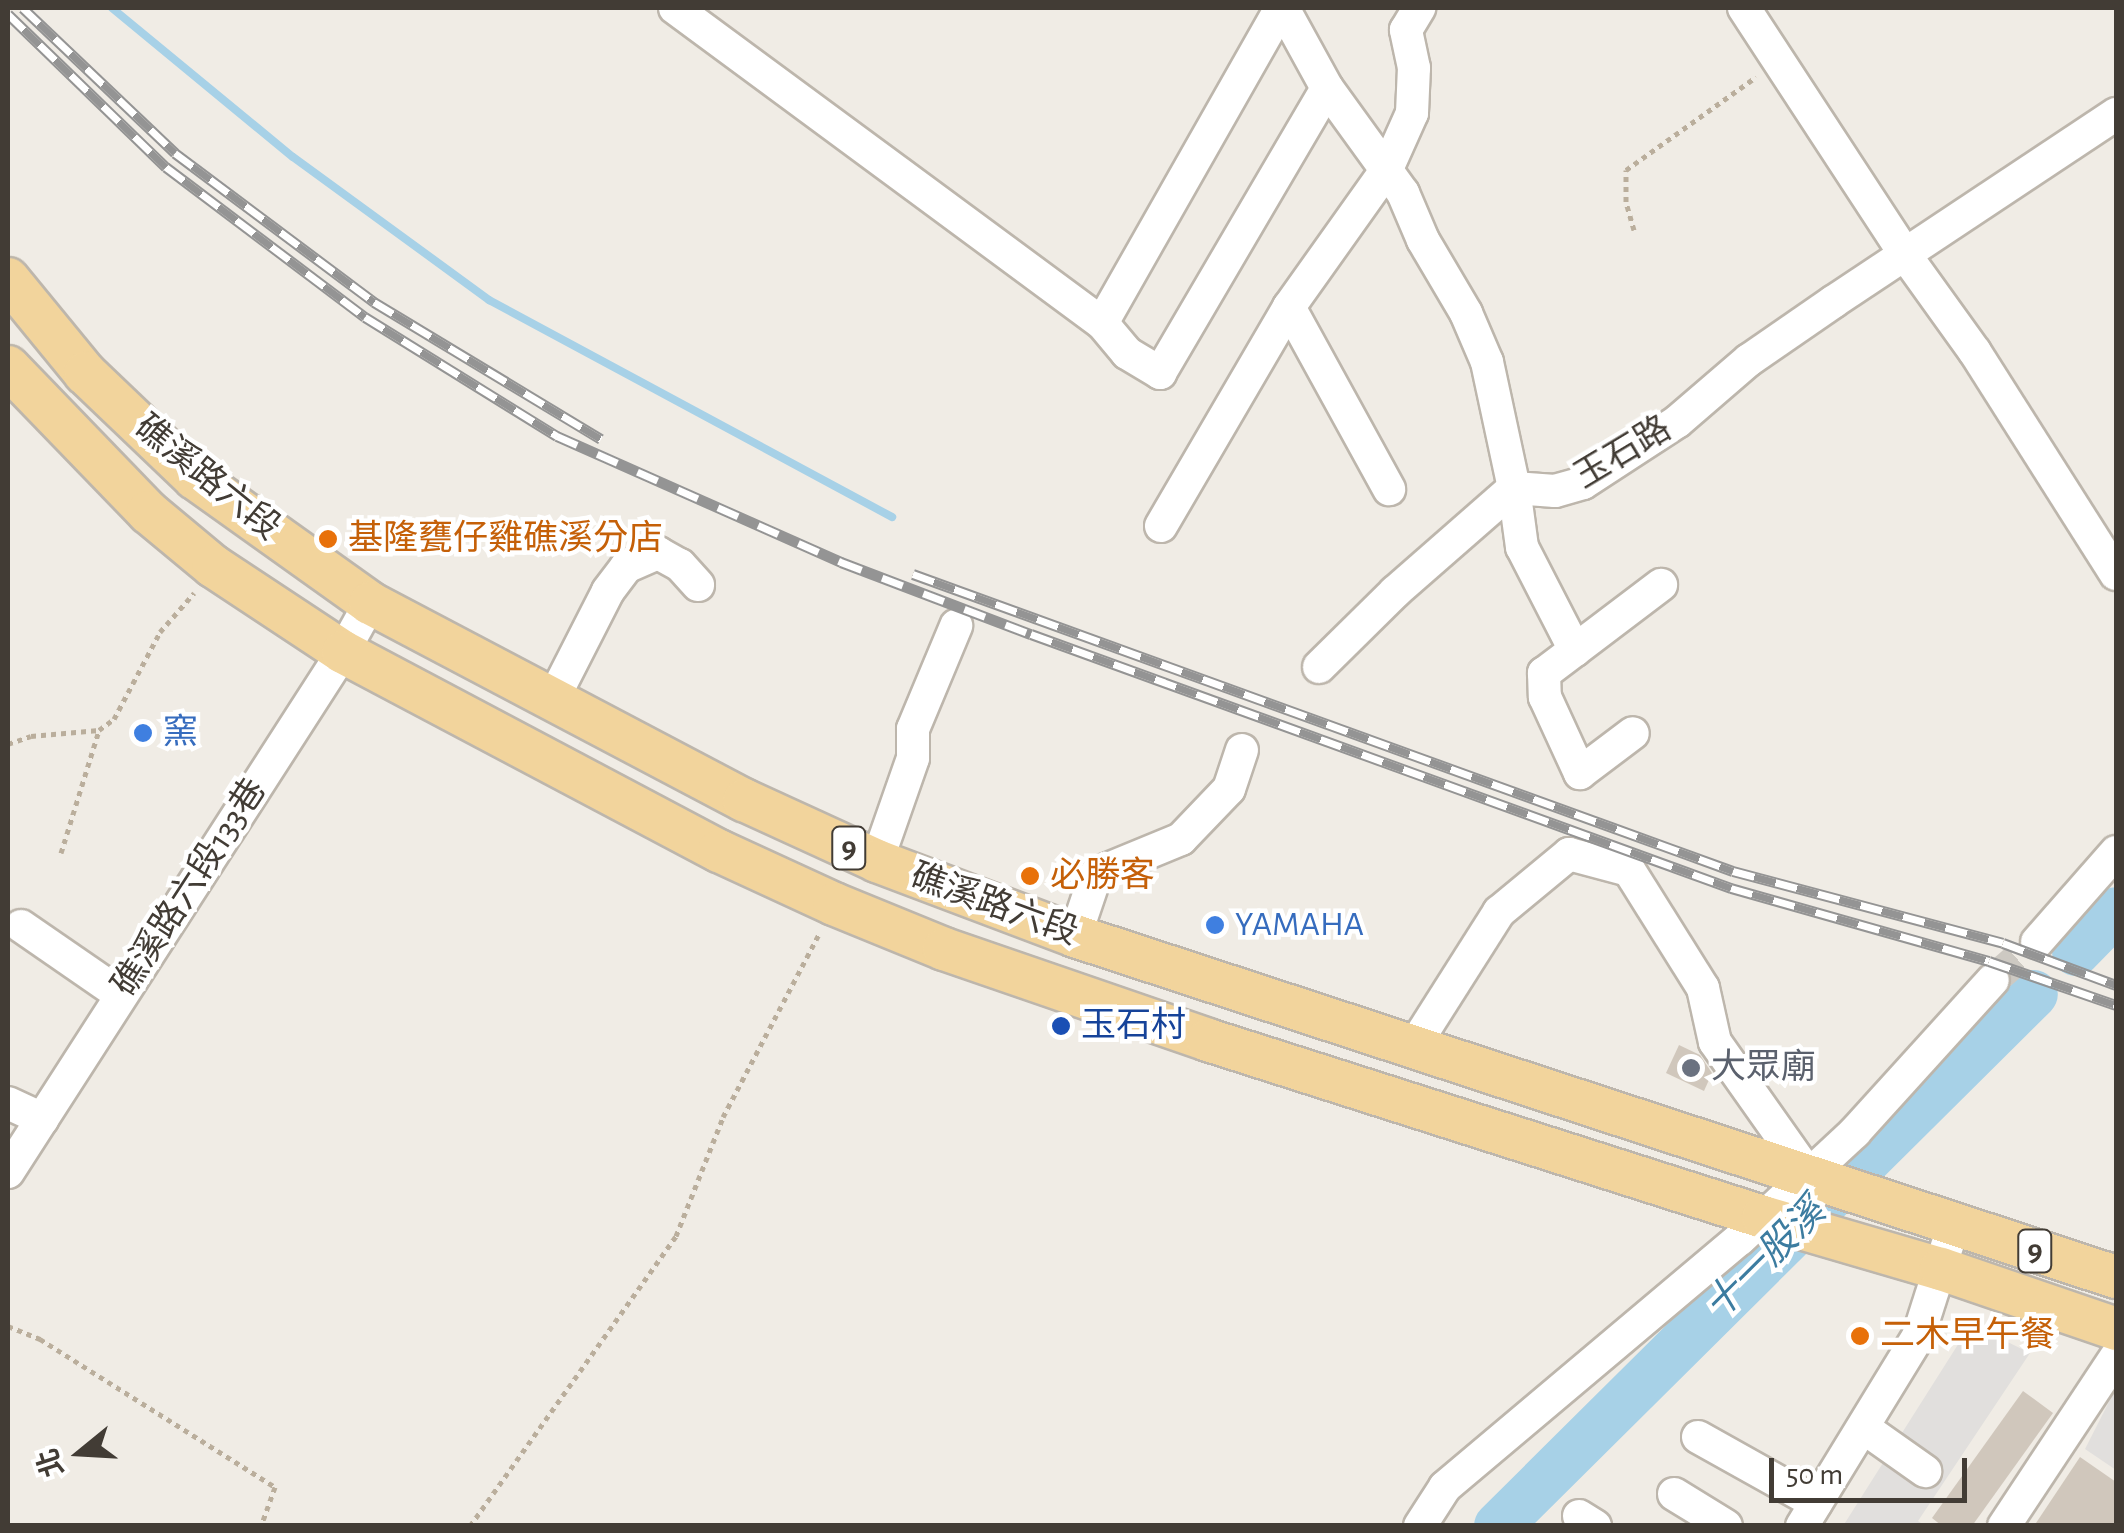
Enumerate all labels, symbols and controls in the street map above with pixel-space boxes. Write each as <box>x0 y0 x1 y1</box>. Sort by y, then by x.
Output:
street label: 礁溪路六段 <box>126 407 288 549</box>
street label: 玉石路 <box>1567 408 1679 498</box>
place label: 基隆甕仔雞礁溪分店 <box>348 518 663 560</box>
marker: 基隆甕仔雞礁溪分店 <box>317 528 339 550</box>
place label: 窯 <box>163 712 198 754</box>
marker: 窯 <box>132 722 154 744</box>
street label: 礁溪路六段133巷 <box>104 771 276 1005</box>
road number: 9 <box>829 821 869 875</box>
street label: 礁溪路六段 <box>905 855 1083 955</box>
place label: 必勝客 <box>1050 855 1155 897</box>
marker: 必勝客 <box>1019 865 1041 887</box>
place label: YAMAHA <box>1235 904 1364 946</box>
marker: YAMAHA <box>1204 914 1226 936</box>
place label: 玉石村 <box>1081 1005 1186 1047</box>
marker: 玉石村 <box>1050 1015 1072 1037</box>
place label: 大眾廟 <box>1711 1047 1816 1089</box>
marker: 大眾廟 <box>1680 1057 1702 1079</box>
water label: 十一股溪 <box>1696 1190 1836 1330</box>
road number: 9 <box>2015 1224 2055 1278</box>
place label: 二木早午餐 <box>1880 1315 2055 1357</box>
marker: 二木早午餐 <box>1849 1325 1871 1347</box>
north arrow <box>30 1403 130 1503</box>
scale bar <box>1774 1438 1972 1500</box>
text: 北 <box>34 1445 69 1480</box>
text: 50 m <box>1786 1460 1843 1490</box>

